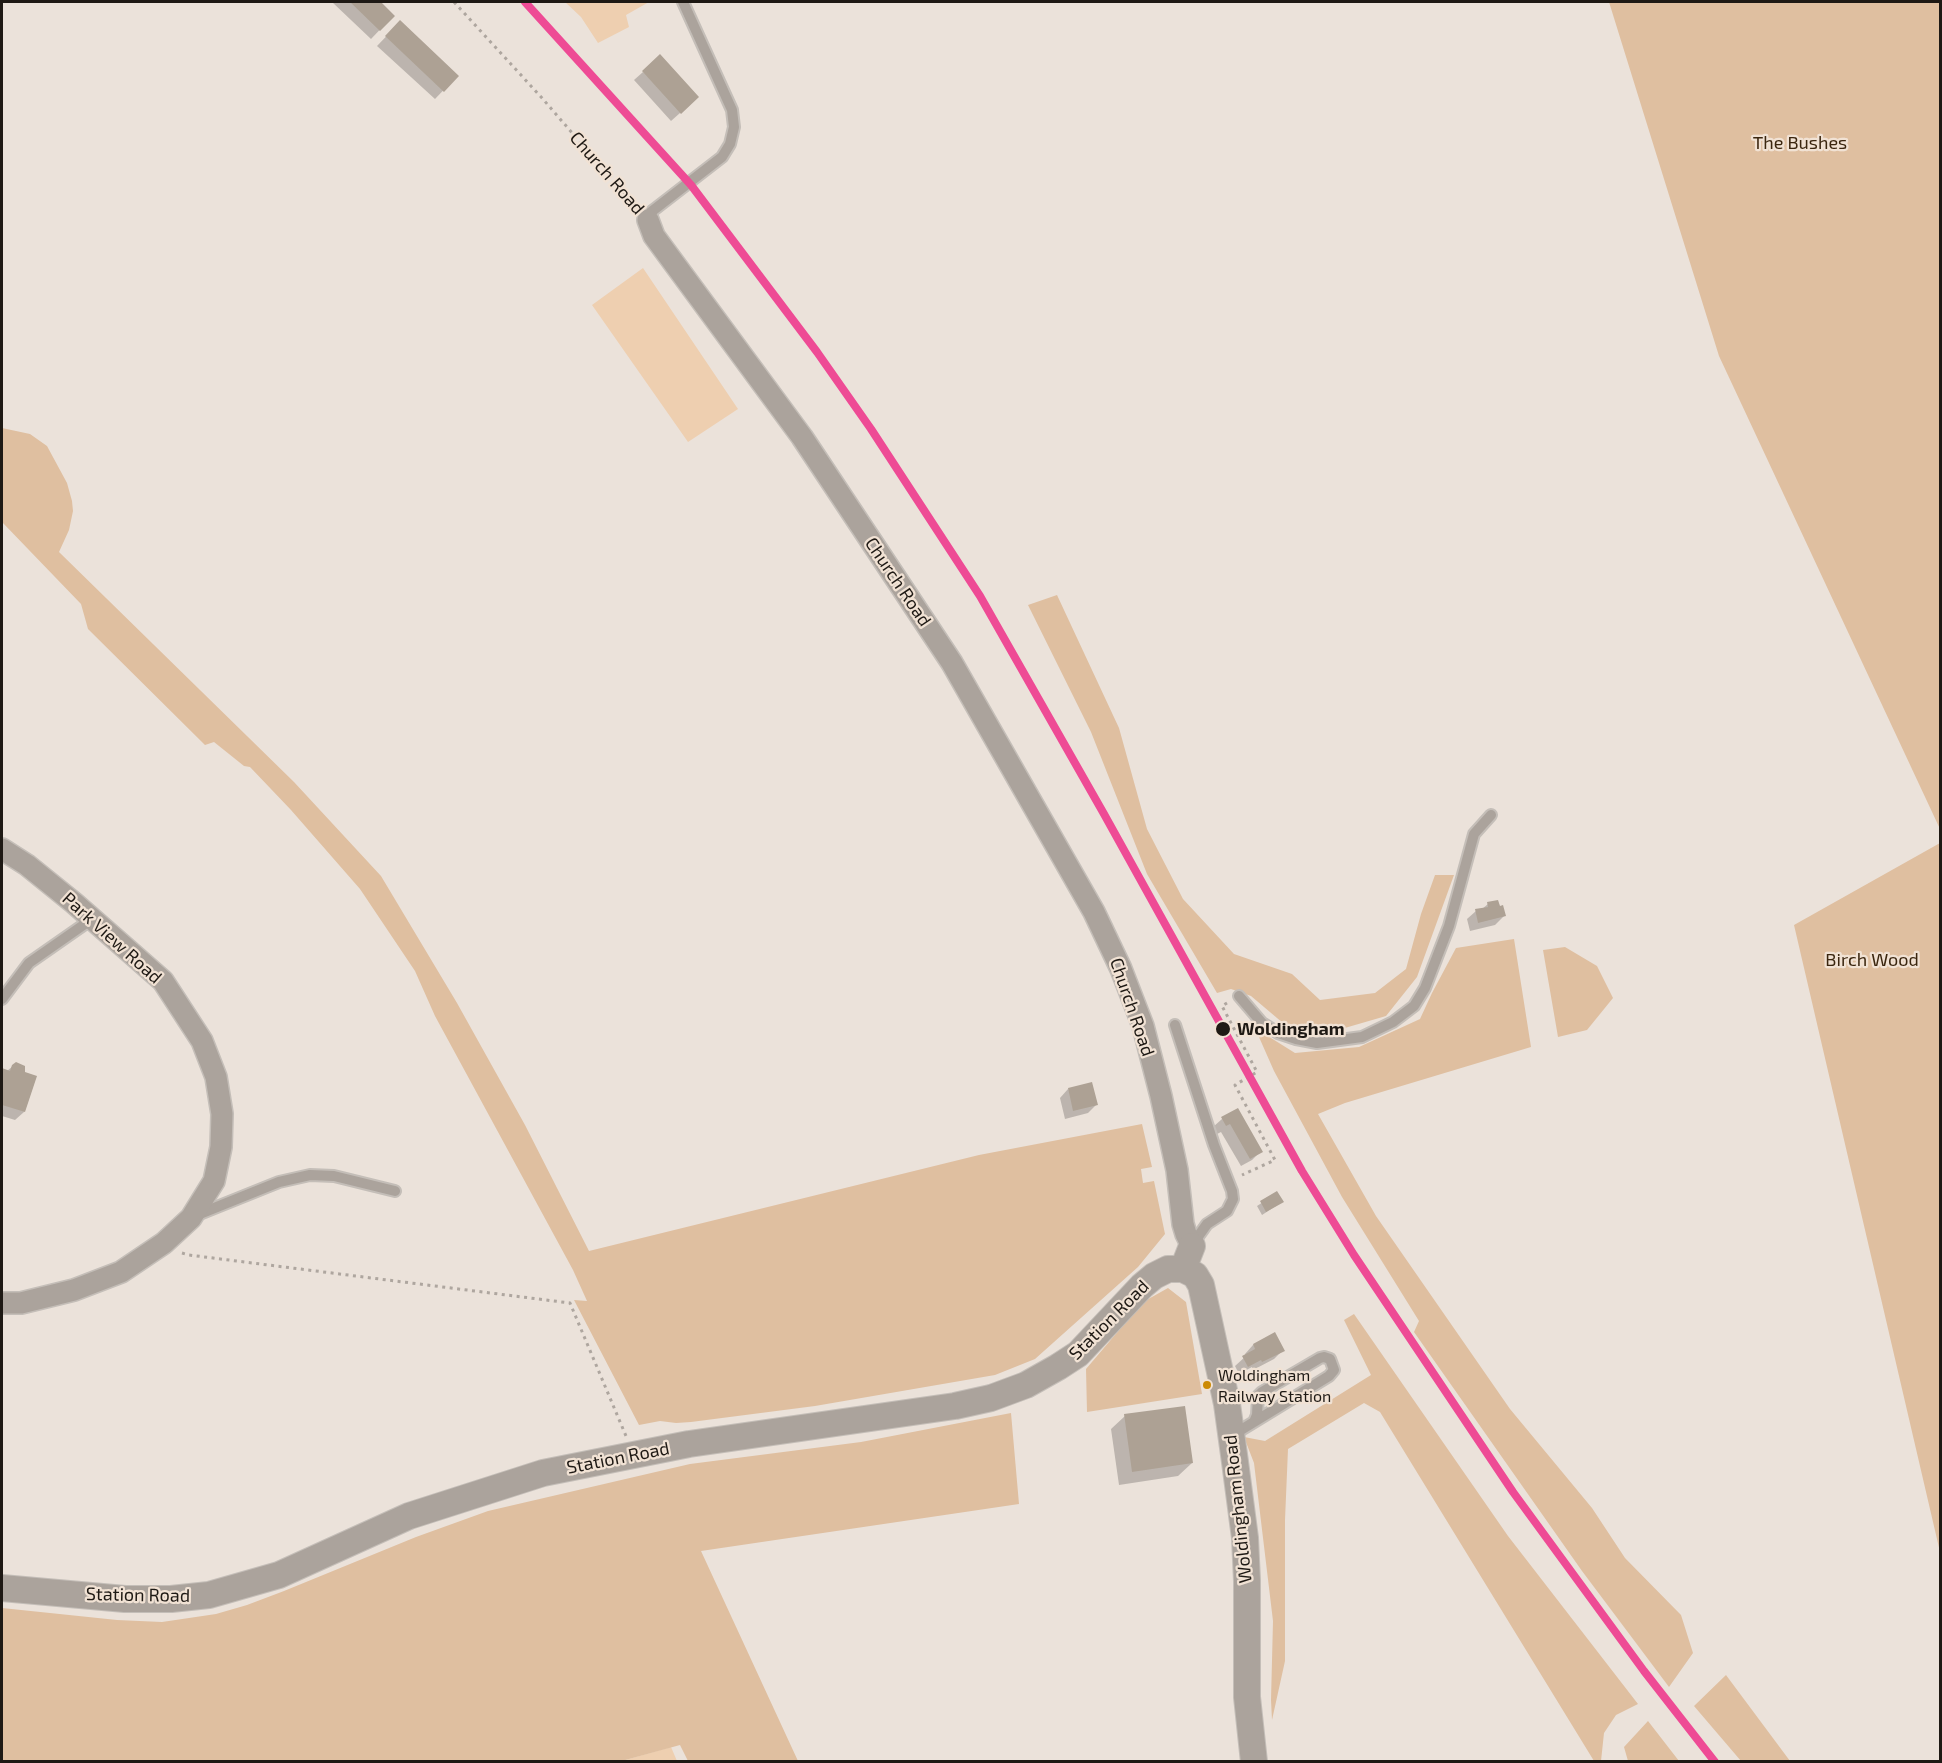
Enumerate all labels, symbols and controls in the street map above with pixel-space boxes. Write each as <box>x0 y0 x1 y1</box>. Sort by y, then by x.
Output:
street label: Church Road <box>565 127 649 219</box>
park label: The Bushes <box>1753 132 1847 154</box>
street label: Church Road <box>860 533 936 631</box>
street label: Park View Road <box>58 888 166 988</box>
park label: Birch Wood <box>1825 949 1919 971</box>
street label: Church Road <box>1105 955 1159 1059</box>
place label: Woldingham <box>1237 1018 1345 1040</box>
marker: Woldingham <box>1214 1020 1232 1038</box>
street label: Station Road <box>1065 1276 1153 1364</box>
place label: Woldingham Railway Station <box>1218 1366 1331 1404</box>
marker: Woldingham Railway Station <box>1201 1379 1213 1391</box>
street label: Woldingham Road <box>1219 1434 1257 1584</box>
street label: Station Road <box>565 1437 671 1479</box>
street label: Station Road <box>86 1583 190 1607</box>

